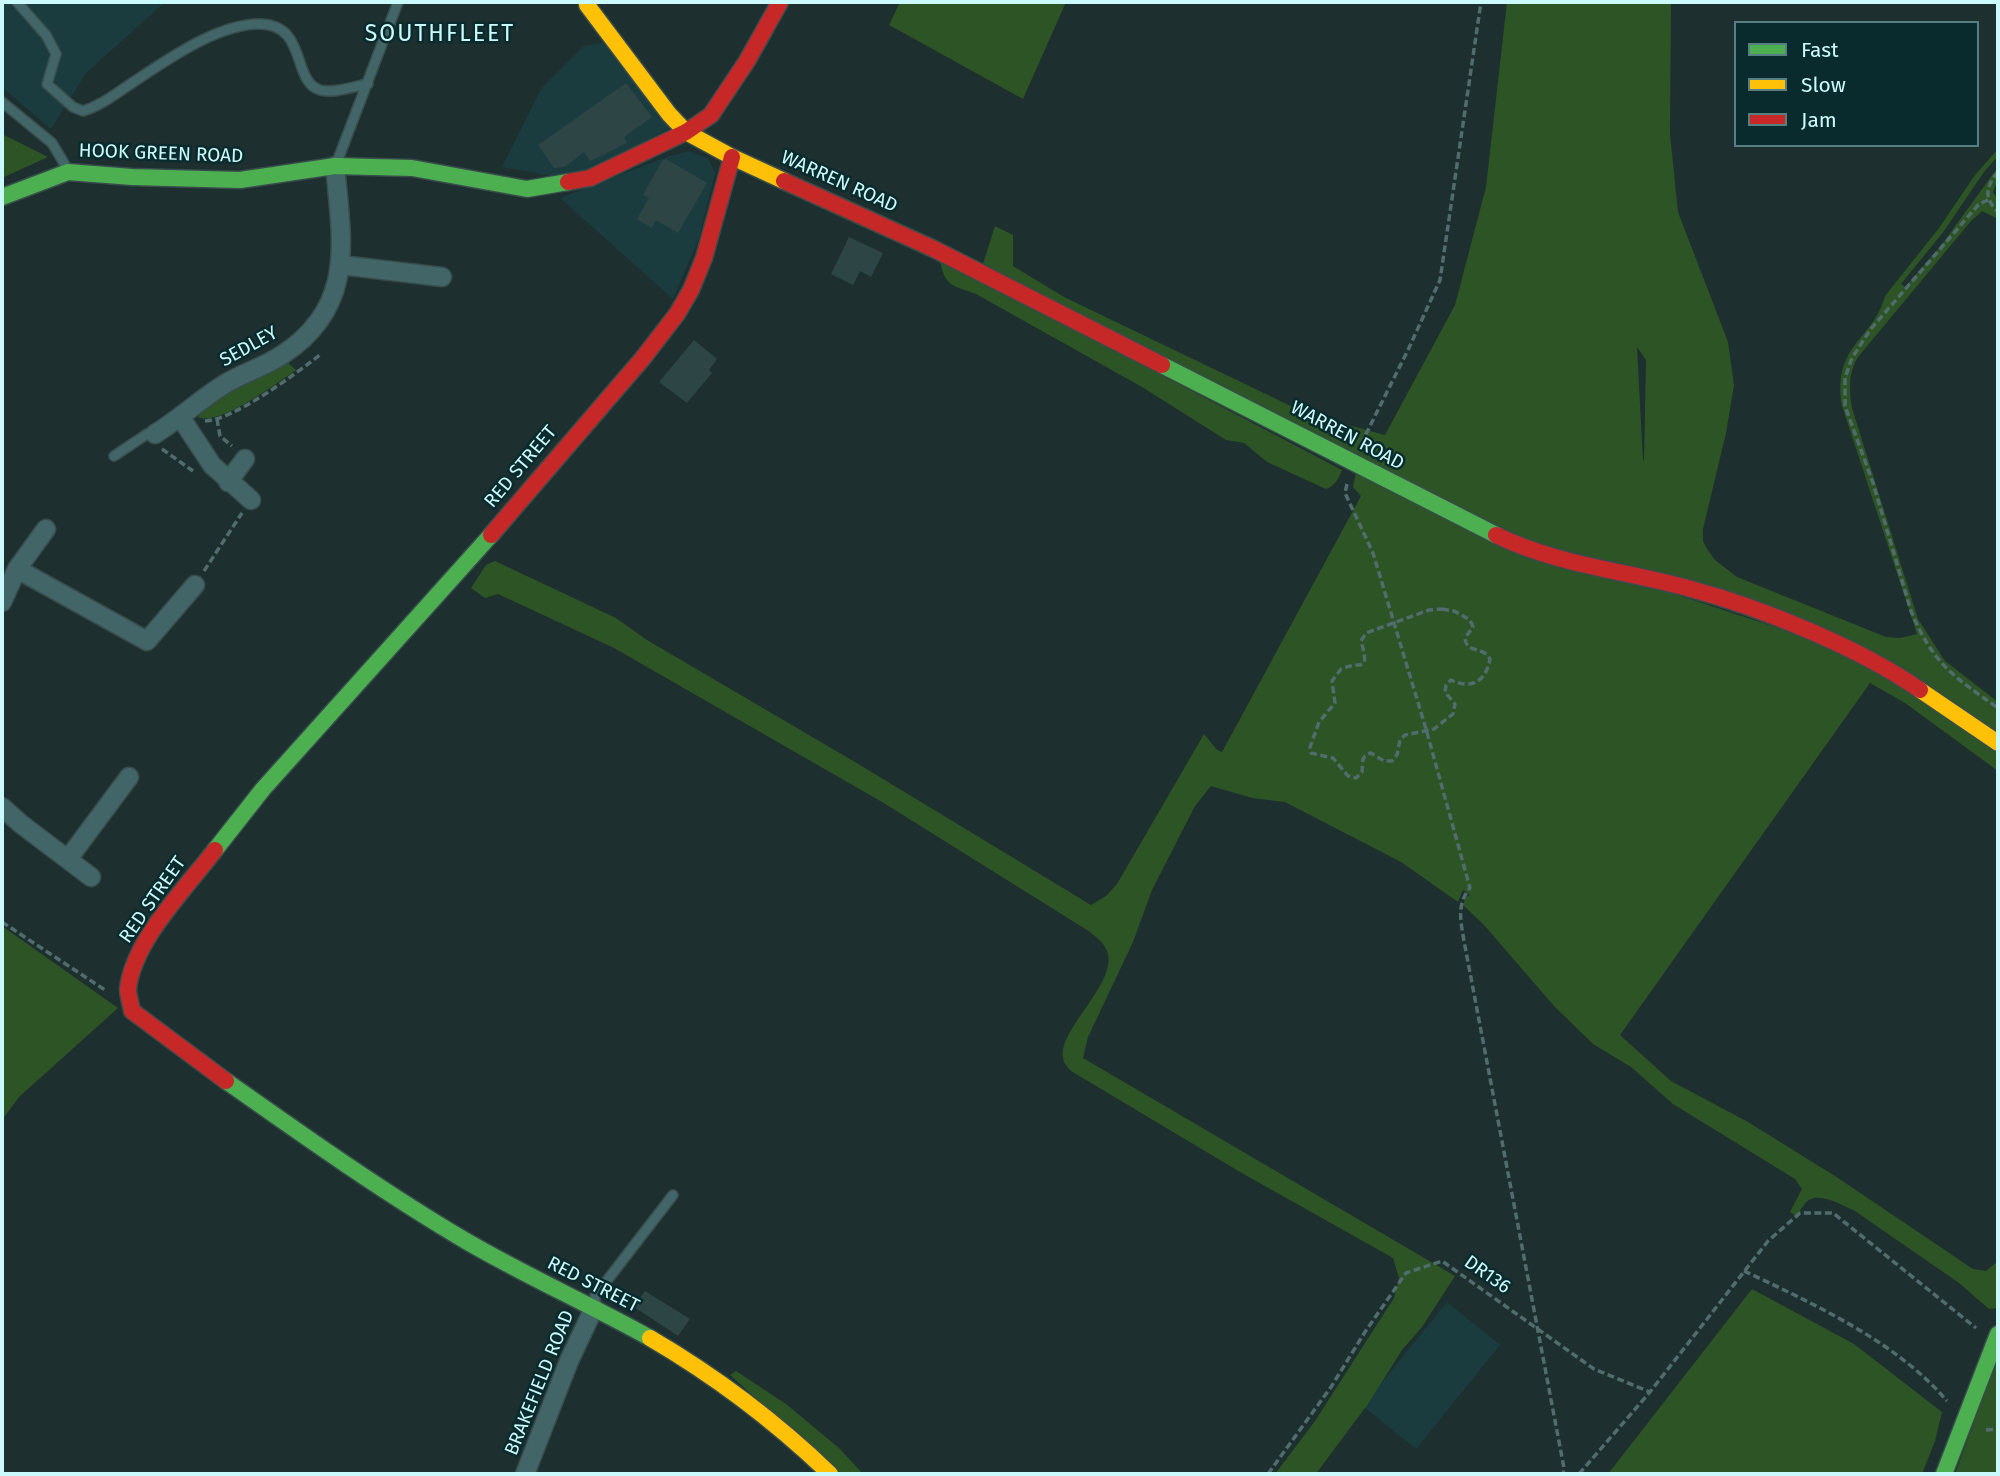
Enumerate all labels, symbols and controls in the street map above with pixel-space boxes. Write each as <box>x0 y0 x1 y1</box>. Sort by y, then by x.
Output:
district label: SOUTHFLEET <box>366 21 514 49</box>
legend <box>1734 21 1979 147</box>
text: Fast <box>1801 37 1839 63</box>
text: Slow <box>1801 72 1846 98</box>
text: Jam <box>1801 107 1837 133</box>
street label: HOOK GREEN ROAD <box>78 140 244 168</box>
street label: WARREN ROAD <box>777 146 901 218</box>
street label: SEDLEY <box>216 322 282 372</box>
street label: WARREN ROAD <box>1286 397 1408 475</box>
street label: RED STREET <box>480 421 562 513</box>
street label: RED STREET <box>115 852 191 948</box>
street label: DR136 <box>1459 1251 1515 1299</box>
street label: RED STREET <box>543 1252 643 1318</box>
street label: BRAKEFIELD ROAD <box>500 1307 580 1459</box>

